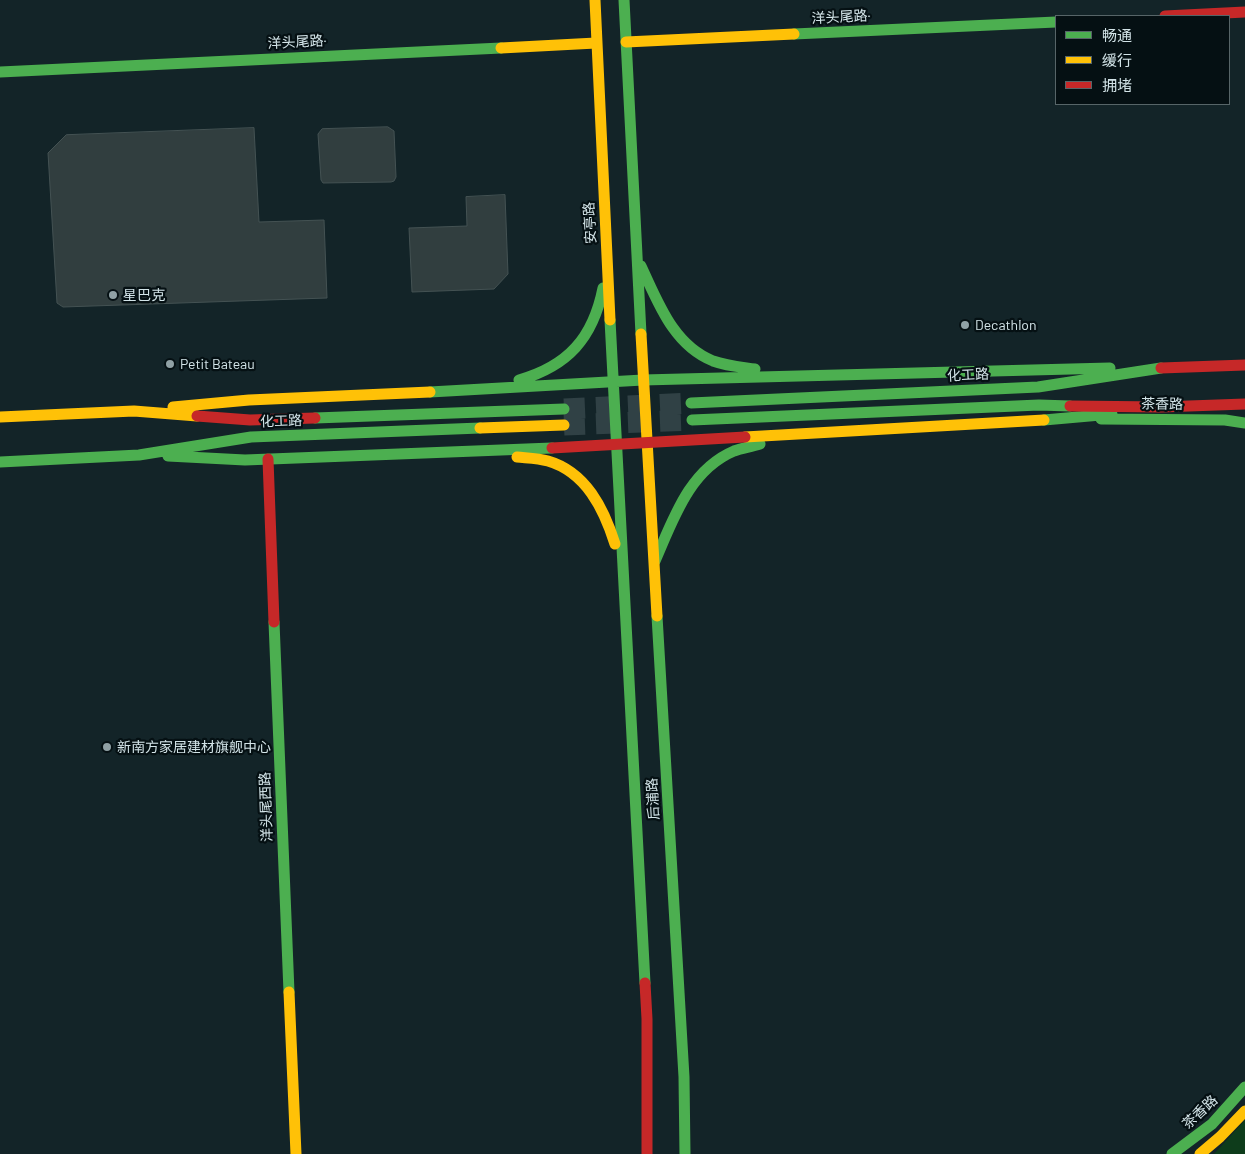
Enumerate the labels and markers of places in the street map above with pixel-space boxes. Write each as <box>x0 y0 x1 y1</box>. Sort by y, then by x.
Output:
place label: 星巴克 <box>123 287 165 303</box>
marker: 星巴克 <box>107 289 119 301</box>
place label: Decathlon <box>975 317 1037 333</box>
marker: Decathlon <box>959 319 971 331</box>
place label: Petit Bateau <box>180 356 255 372</box>
marker: Petit Bateau <box>164 358 176 370</box>
place label: 新南方家居建材旗舰中心 <box>117 739 271 755</box>
marker: 新南方家居建材旗舰中心 <box>101 741 113 753</box>

